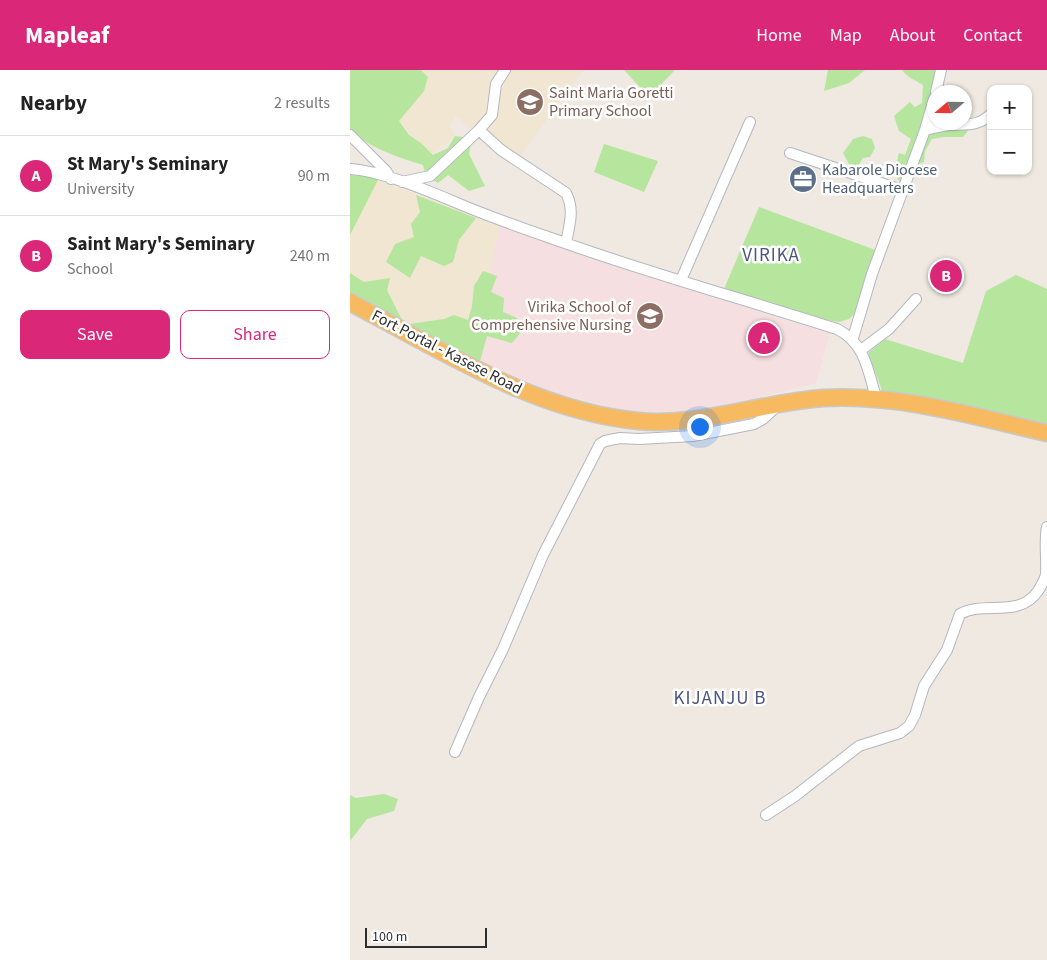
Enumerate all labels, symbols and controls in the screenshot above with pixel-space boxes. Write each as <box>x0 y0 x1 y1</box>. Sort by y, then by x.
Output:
text: Mapleaf <box>25 18 110 53</box>
text: Home <box>756 23 802 48</box>
text: Map <box>830 23 862 48</box>
text: About <box>890 23 935 48</box>
text: Contact <box>963 23 1022 48</box>
place label: Saint Maria Goretti Primary School <box>549 82 674 122</box>
north arrow <box>927 85 972 130</box>
map controls <box>987 85 1032 175</box>
button: + <box>987 85 1032 130</box>
school or university icon: Saint Maria Goretti Primary School <box>515 87 545 117</box>
text: Nearby <box>20 88 87 118</box>
text: 2 results <box>274 92 330 114</box>
button: − <box>987 130 1032 175</box>
text: St Mary's Seminary <box>67 151 228 178</box>
place label: Kabarole Diocese Headquarters <box>822 159 937 199</box>
office icon: Kabarole Diocese Headquarters <box>788 164 818 194</box>
text: A <box>31 165 41 187</box>
text: 90 m <box>298 165 330 187</box>
text: University <box>67 178 134 200</box>
text: Saint Mary's Seminary <box>67 231 255 258</box>
district label: VIRIKA <box>742 242 800 269</box>
text: B <box>31 245 41 267</box>
text: 240 m <box>290 245 330 267</box>
pin: B <box>930 257 962 295</box>
text: School <box>67 258 113 280</box>
place label: Virika School of Comprehensive Nursing <box>471 296 632 336</box>
school or university icon: Virika School of Comprehensive Nursing <box>635 301 665 331</box>
street label: Fort Portal - Kasese Road <box>368 304 526 400</box>
button: Save <box>20 310 170 359</box>
button: Share <box>180 310 330 359</box>
pin: A <box>748 319 780 357</box>
your location <box>687 414 713 440</box>
district label: KIJANJU B <box>673 685 767 712</box>
scale bar <box>365 925 488 948</box>
text: 100 m <box>372 927 407 947</box>

